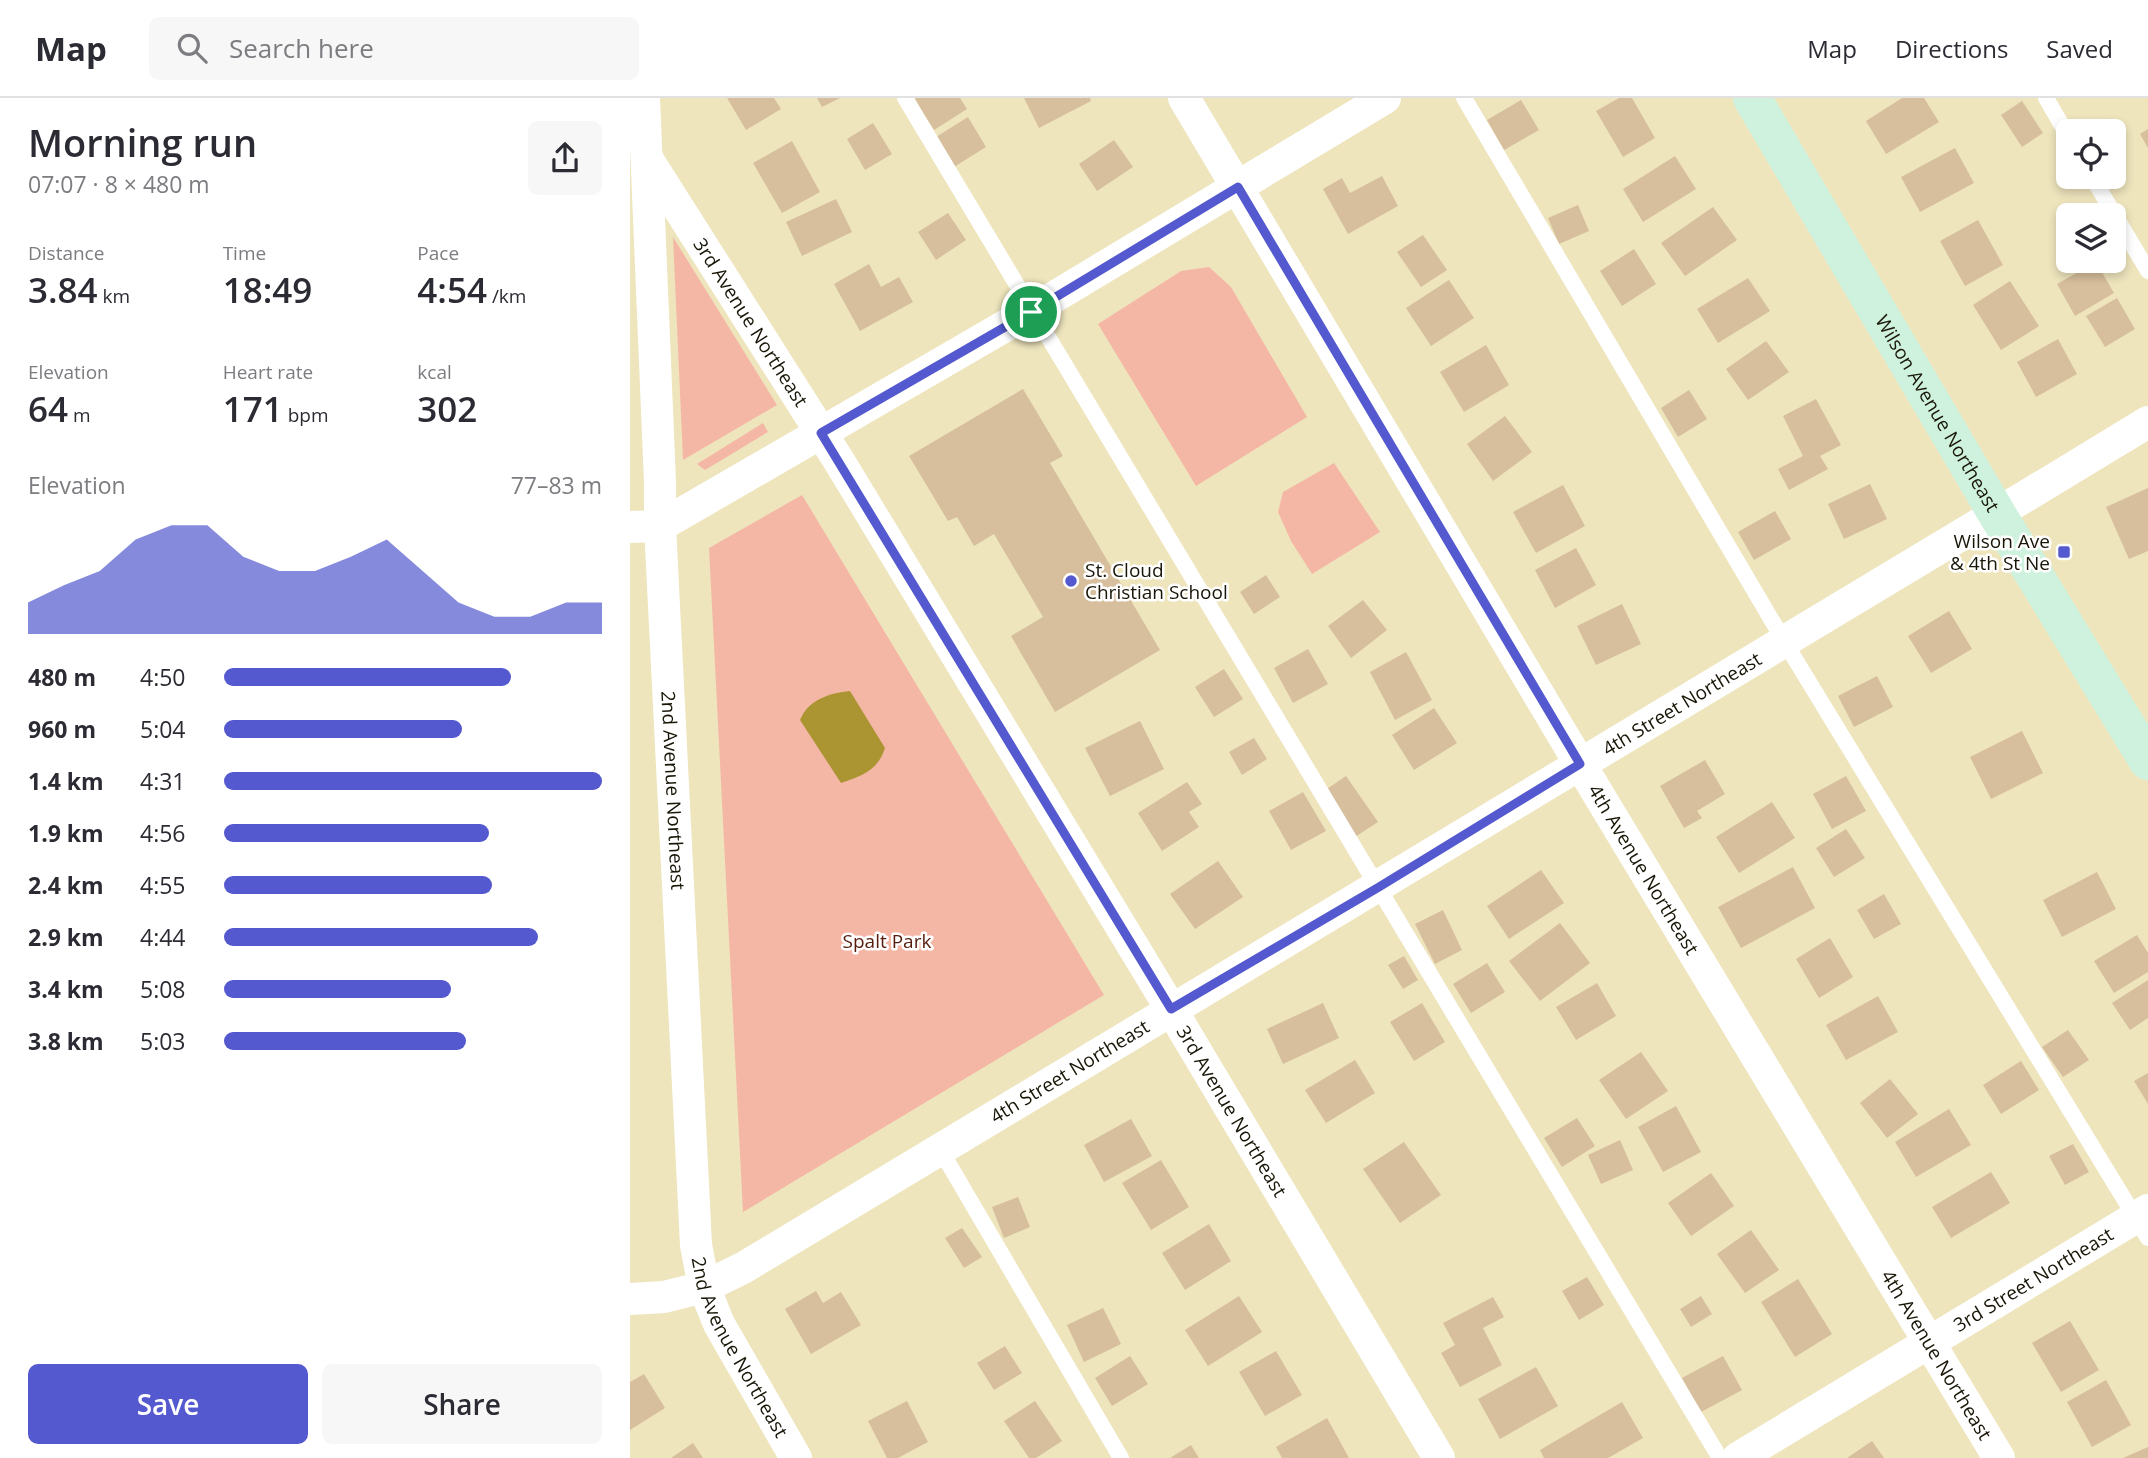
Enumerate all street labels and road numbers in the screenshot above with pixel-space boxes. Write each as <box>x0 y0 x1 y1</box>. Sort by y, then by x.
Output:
street label: 3rd Avenue Northeast <box>688 233 814 412</box>
street label: Wilson Avenue Northeast <box>1870 310 2006 517</box>
street label: 4th Street Northeast <box>1597 646 1766 762</box>
street label: 2nd Avenue Northeast <box>655 690 691 891</box>
street label: 4th Avenue Northeast <box>1582 780 1705 960</box>
street label: 4th Street Northeast <box>985 1013 1154 1129</box>
street label: 3rd Avenue Northeast <box>1171 1020 1293 1202</box>
street label: 3rd Street Northeast <box>1948 1221 2118 1338</box>
street label: 2nd Avenue Northeast <box>686 1255 795 1442</box>
street label: 4th Avenue Northeast <box>1875 1265 1998 1445</box>

